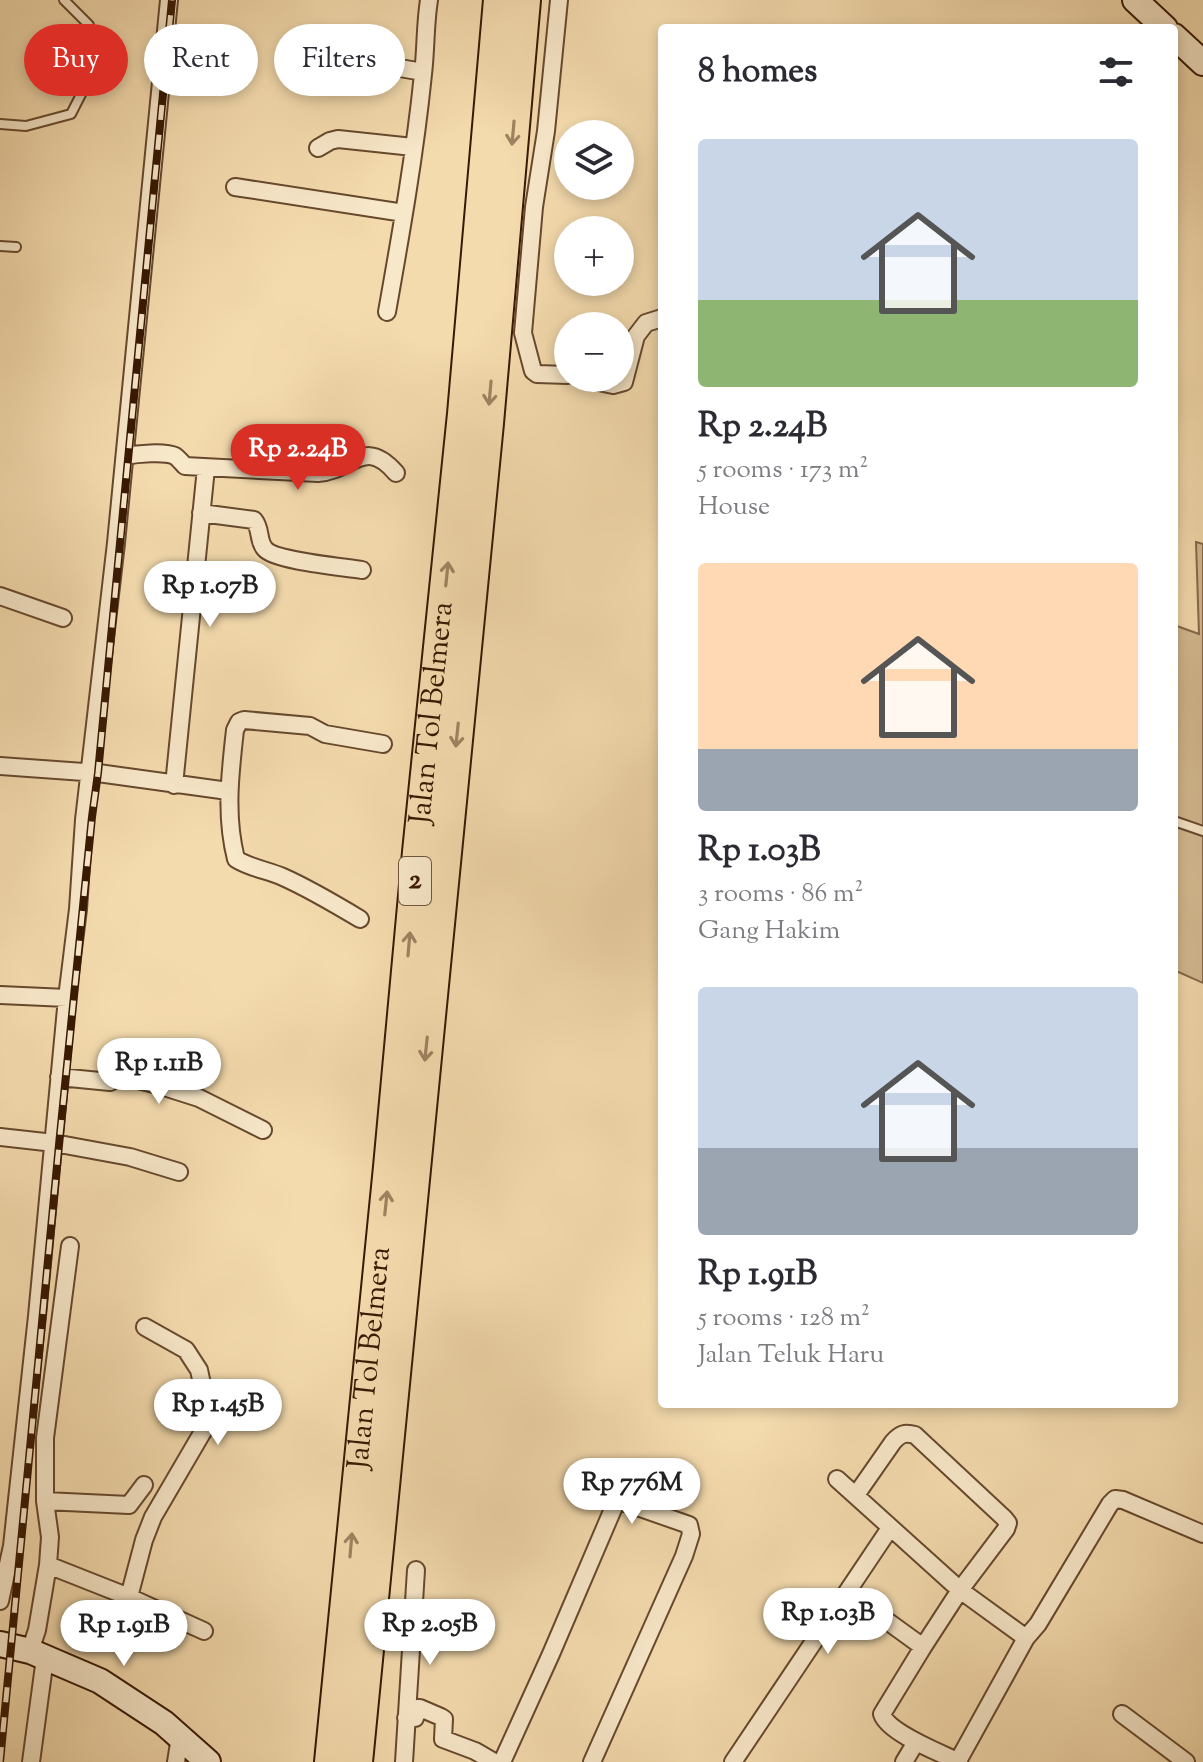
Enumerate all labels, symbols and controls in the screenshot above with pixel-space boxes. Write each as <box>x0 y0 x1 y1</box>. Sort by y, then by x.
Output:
chip: Buy <box>24 24 128 96</box>
chip: Rent <box>144 24 258 96</box>
chip: Filters <box>274 24 405 96</box>
text: 8 homes <box>698 48 817 97</box>
icon: filters <box>1094 50 1138 94</box>
one-way arrow <box>505 120 520 146</box>
map controls <box>554 120 634 392</box>
button: layers <box>554 120 634 200</box>
icon: home <box>846 191 990 335</box>
button: + <box>554 216 634 296</box>
button: − <box>554 312 634 392</box>
one-way arrow <box>483 379 498 405</box>
text: Rp 2.24B <box>698 403 827 452</box>
pin: Rp 2.24B <box>215 424 381 492</box>
text: Rp 2.24B <box>249 431 347 468</box>
text: 5 rooms · 173 m² <box>698 452 868 489</box>
text: House <box>698 489 770 526</box>
pin: Rp 1.07B <box>127 561 293 629</box>
one-way arrow <box>439 561 454 588</box>
text: Rp 1.07B <box>162 568 258 605</box>
street label: Jalan Tol Belmera <box>399 600 465 828</box>
icon: home <box>846 615 990 759</box>
one-way arrow <box>449 721 464 748</box>
text: Rp 1.03B <box>698 827 821 876</box>
road number: 2 <box>399 857 431 905</box>
text: 3 rooms · 86 m² <box>698 876 863 913</box>
text: Gang Hakim <box>698 913 840 950</box>
one-way arrow <box>402 931 417 958</box>
one-way arrow <box>418 1035 433 1062</box>
pin: Rp 1.11B <box>76 1038 242 1106</box>
icon: home <box>846 1039 990 1183</box>
text: Rp 1.11B <box>115 1045 203 1082</box>
one-way arrow <box>378 1190 393 1217</box>
street label: Jalan Tol Belmera <box>337 1245 402 1473</box>
text: Rp 1.91B <box>698 1251 817 1300</box>
text: 5 rooms · 128 m² <box>698 1300 870 1337</box>
text: Jalan Teluk Haru <box>698 1337 884 1374</box>
pin: Rp 1.45B <box>135 1379 301 1447</box>
text: Rp 1.45B <box>172 1386 264 1423</box>
pin: Rp 776M <box>558 1458 706 1526</box>
text: Rp 776M <box>581 1465 683 1502</box>
one-way arrow <box>343 1532 358 1559</box>
pin: Rp 1.03B <box>745 1588 911 1656</box>
text: Rp 1.03B <box>781 1595 875 1632</box>
pin: Rp 2.05B <box>347 1599 513 1667</box>
pin: Rp 1.91B <box>41 1600 207 1668</box>
text: Rp 2.05B <box>382 1606 478 1643</box>
text: Rp 1.91B <box>78 1607 170 1644</box>

